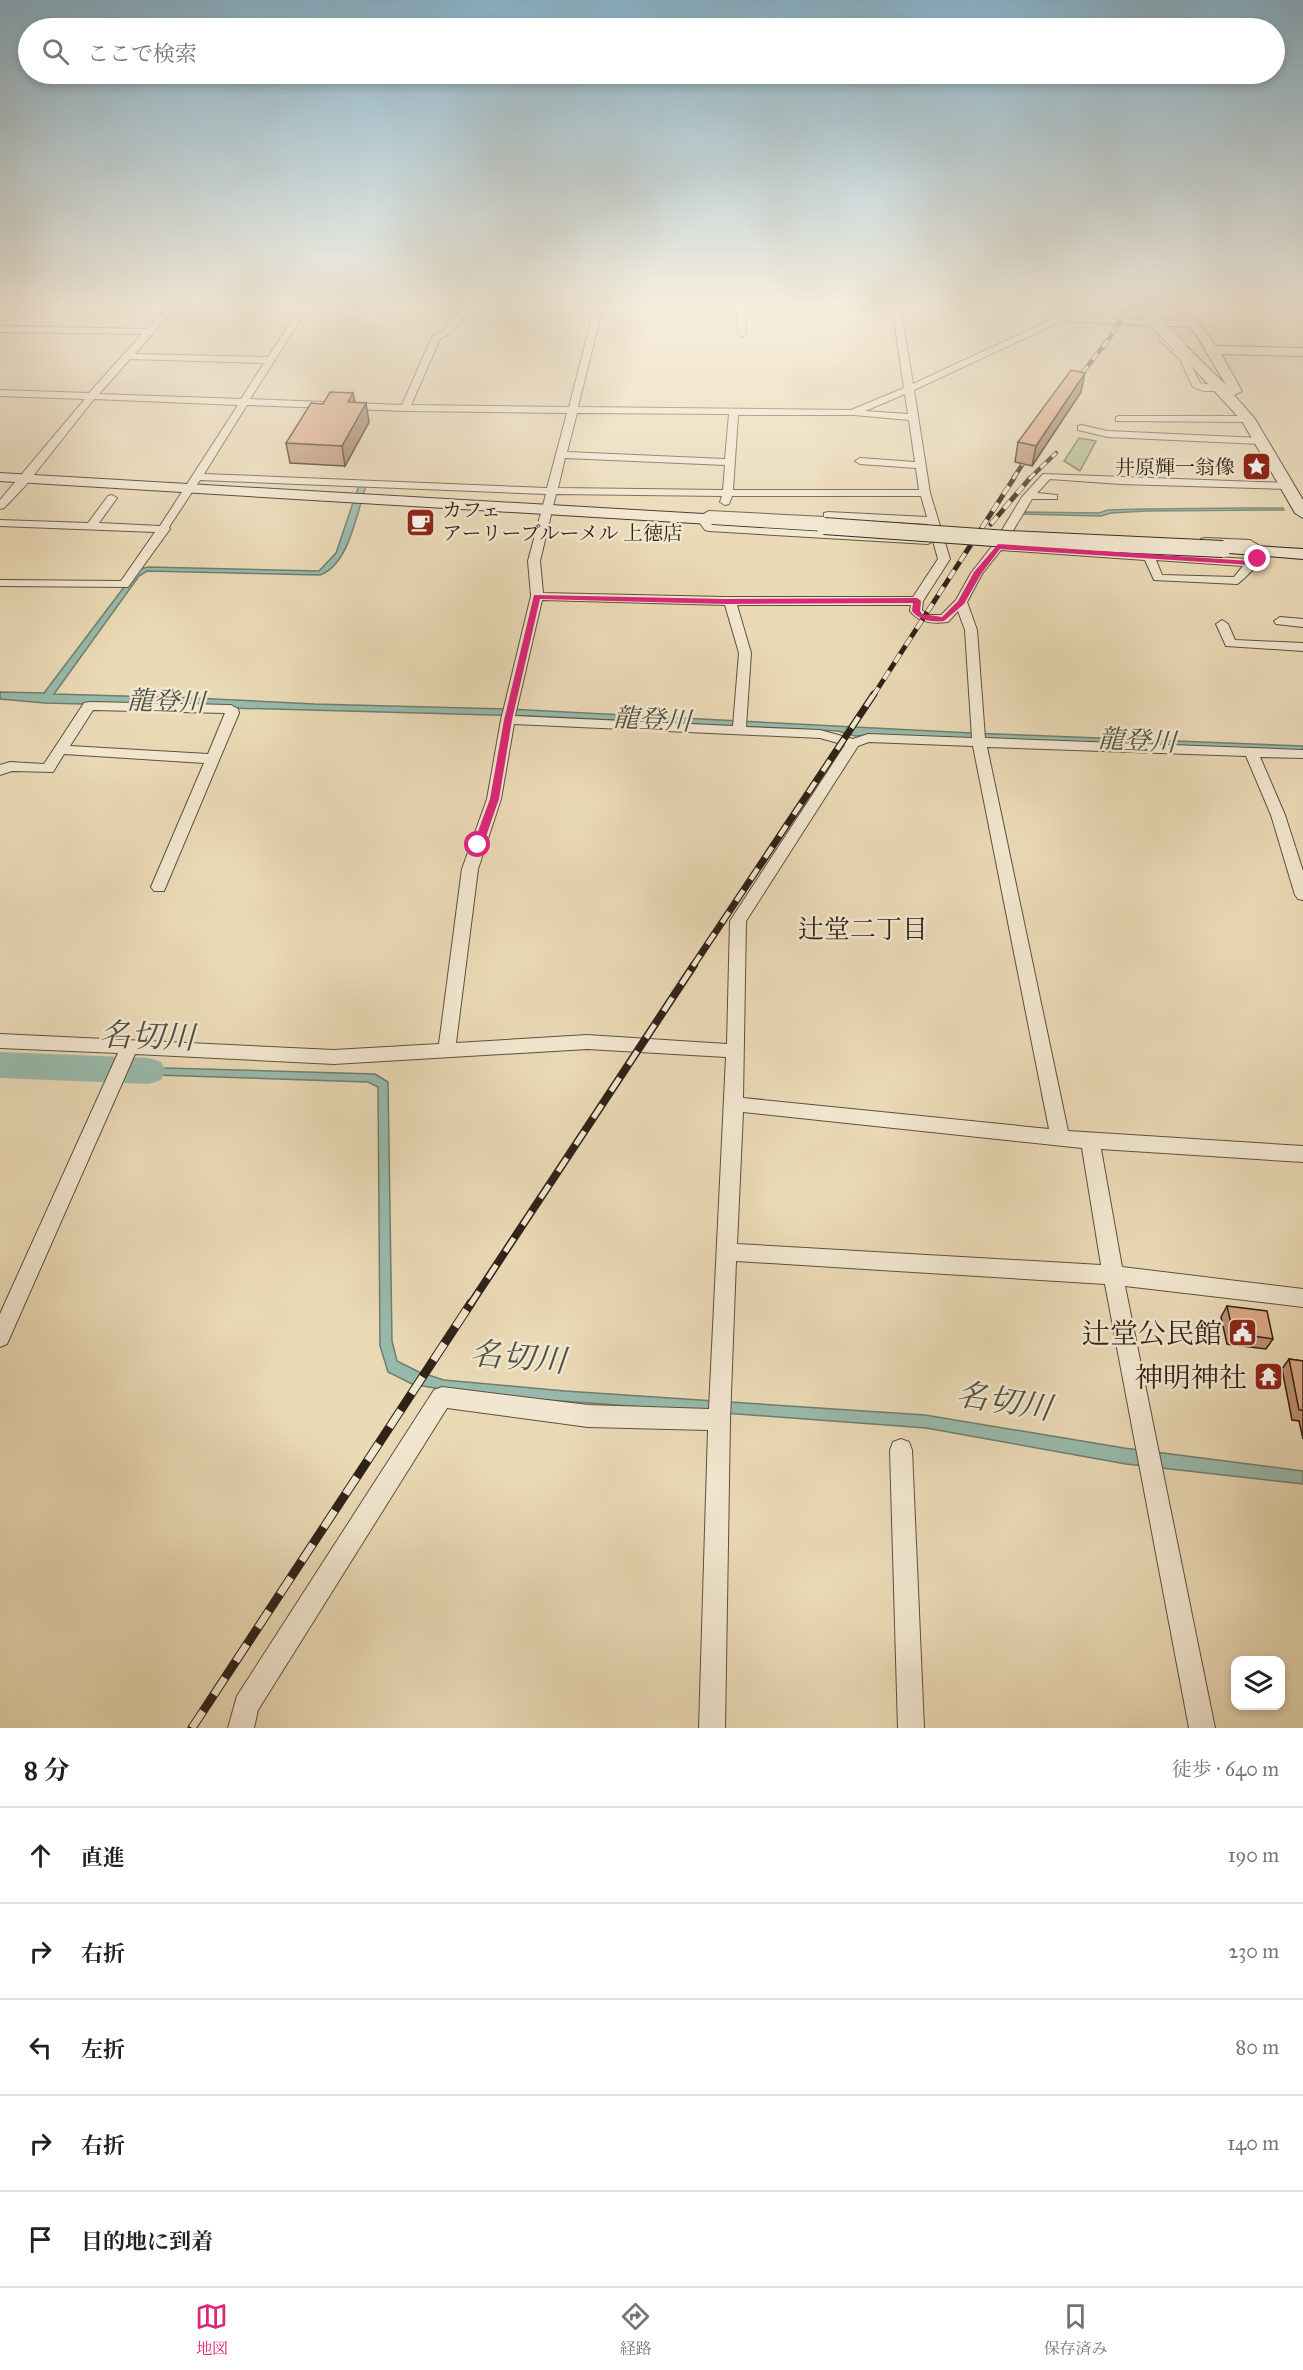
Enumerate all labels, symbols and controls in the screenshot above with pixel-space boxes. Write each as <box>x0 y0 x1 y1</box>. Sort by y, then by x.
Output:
search box <box>18 18 1285 84</box>
icon: search <box>39 35 72 68</box>
text: ここで検索 <box>87 40 197 67</box>
place icon: 井原輝一翁像 <box>1240 451 1272 483</box>
place label: 井原輝一翁像 <box>1115 455 1235 479</box>
place label: カフェ アーリーブルーメル 上徳店 <box>442 498 683 545</box>
cafe icon: カフェ アーリーブルーメル 上徳店 <box>405 506 437 538</box>
route end <box>1244 545 1270 571</box>
water label: 龍登川 <box>126 684 209 718</box>
water label: 龍登川 <box>612 701 695 737</box>
water label: 龍登川 <box>1097 722 1180 758</box>
route start <box>464 831 490 857</box>
district label: 辻堂二丁目 <box>798 913 928 945</box>
water label: 名切川 <box>98 1015 199 1058</box>
place label: 辻堂公民館 <box>1082 1316 1222 1351</box>
public building icon: 辻堂公民館 <box>1227 1317 1259 1349</box>
water label: 名切川 <box>468 1334 570 1381</box>
place label: 神明神社 <box>1135 1360 1247 1395</box>
temple icon: 神明神社 <box>1252 1361 1284 1393</box>
water label: 名切川 <box>953 1375 1057 1429</box>
map controls <box>1231 1656 1285 1710</box>
button: layers <box>1231 1656 1285 1710</box>
text: 8 分 <box>24 1754 69 1786</box>
text: 徒歩 · 640 m <box>1172 1757 1279 1781</box>
icon: ahead <box>24 1839 57 1872</box>
text: 190 m <box>1228 1843 1279 1867</box>
text: 直進 <box>81 1844 125 1871</box>
icon: right <box>24 1935 57 1968</box>
text: 230 m <box>1228 1939 1279 1963</box>
text: 右折 <box>81 1940 125 1967</box>
icon: left <box>24 2031 57 2064</box>
text: 80 m <box>1236 2035 1279 2059</box>
text: 左折 <box>81 2036 125 2063</box>
icon: right <box>24 2127 57 2160</box>
text: 140 m <box>1227 2131 1279 2155</box>
text: 右折 <box>81 2132 125 2159</box>
icon: arrive <box>24 2223 57 2256</box>
text: 目的地に到着 <box>81 2228 213 2255</box>
tab: 地図 <box>195 2300 228 2359</box>
tab: 経路 <box>619 2300 652 2359</box>
tab: 保存済み <box>1043 2300 1107 2359</box>

